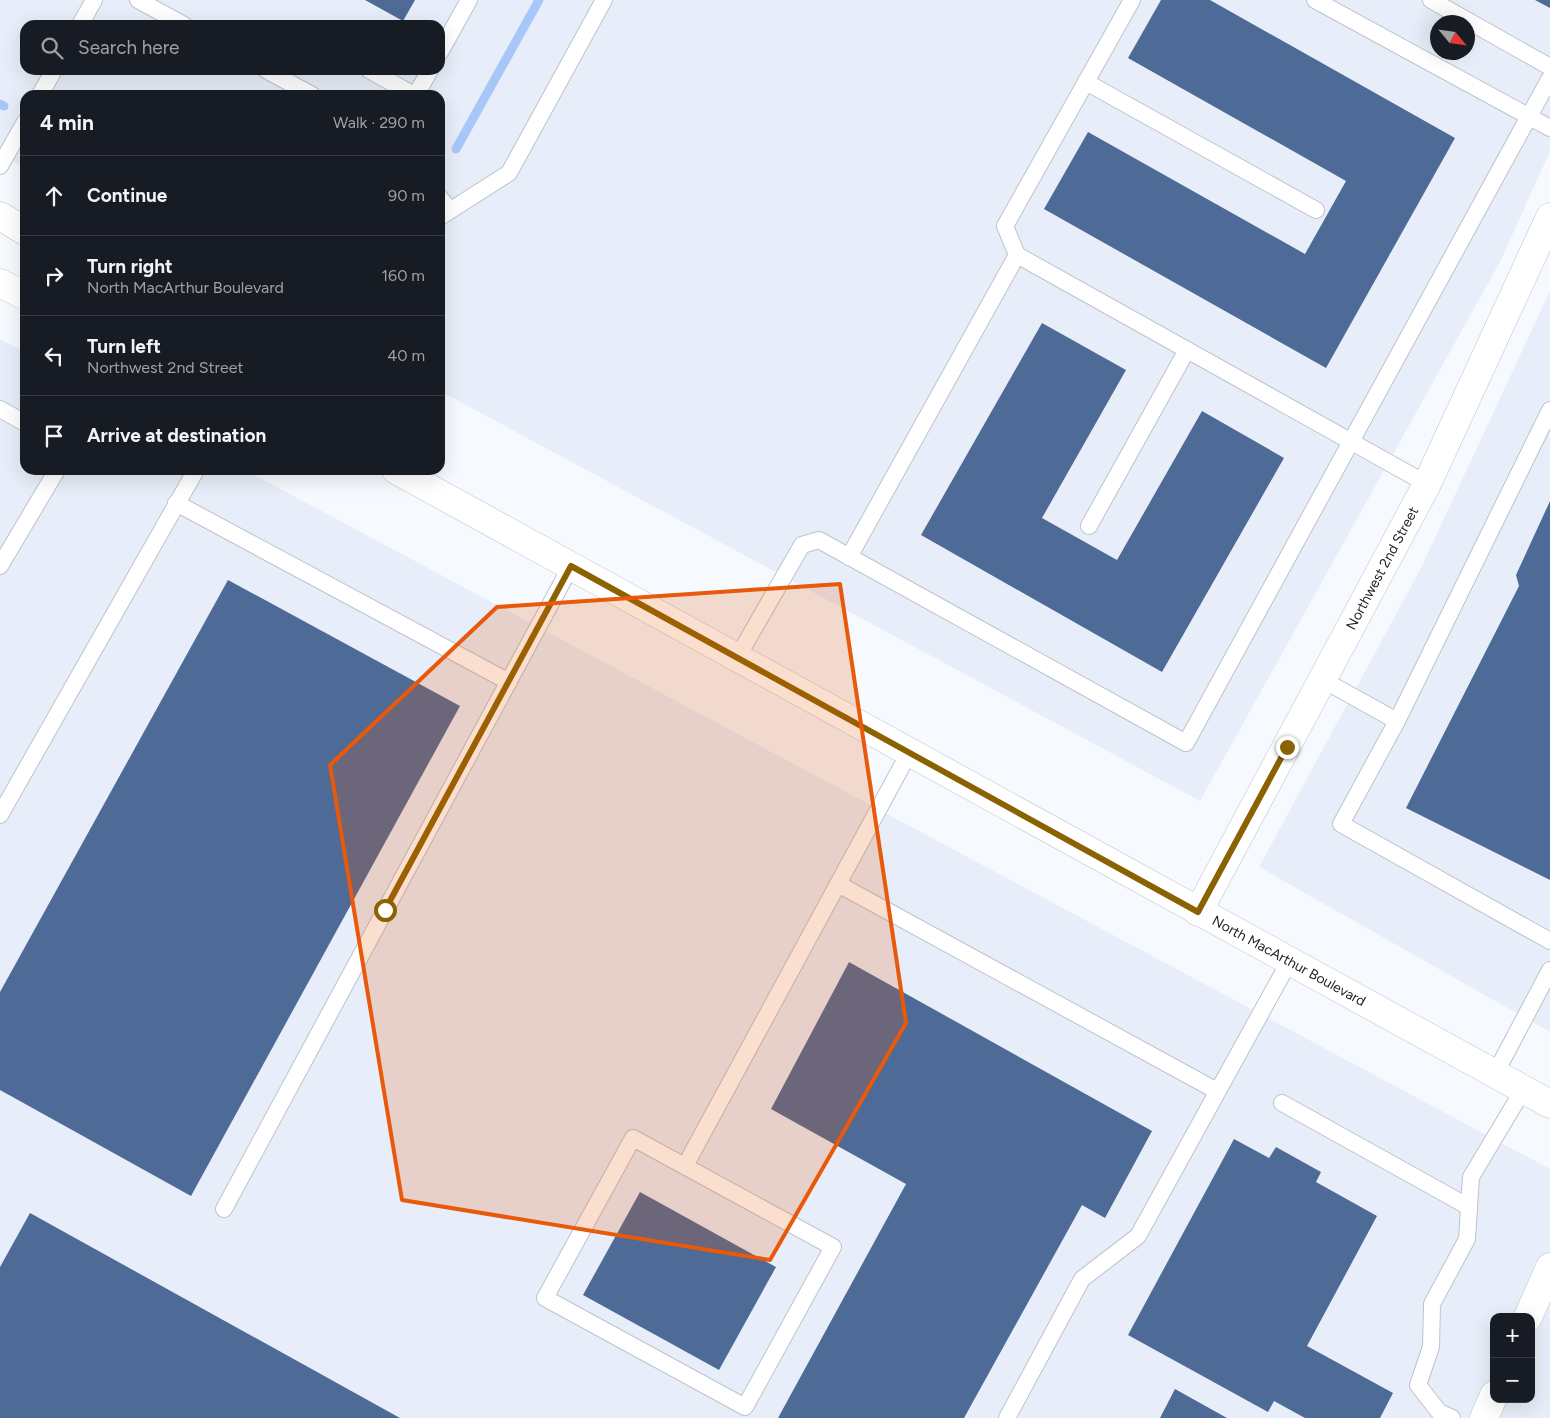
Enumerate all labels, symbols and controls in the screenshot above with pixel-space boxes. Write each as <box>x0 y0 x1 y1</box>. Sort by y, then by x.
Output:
north arrow <box>1430 15 1475 60</box>
search box <box>20 20 445 75</box>
icon: search <box>38 34 66 62</box>
text: Search here <box>78 36 180 59</box>
text: 4 min <box>40 110 94 135</box>
text: Walk · 290 m <box>333 113 425 132</box>
icon: ahead <box>40 182 68 210</box>
text: Continue <box>87 184 167 207</box>
text: 90 m <box>388 186 425 205</box>
text: Turn right <box>87 255 173 278</box>
icon: right <box>40 262 68 290</box>
text: 160 m <box>382 266 425 285</box>
text: North MacArthur Boulevard <box>87 278 284 297</box>
text: Turn left <box>87 335 161 358</box>
icon: left <box>40 342 68 370</box>
text: 40 m <box>387 346 425 365</box>
text: Northwest 2nd Street <box>87 358 243 377</box>
icon: arrive <box>40 422 68 450</box>
text: Arrive at destination <box>87 424 266 447</box>
street label: Northwest 2nd Street <box>1342 504 1422 633</box>
route end <box>1276 736 1299 759</box>
route start <box>374 899 397 922</box>
street label: North MacArthur Boulevard <box>1209 912 1369 1010</box>
map controls <box>1490 1313 1535 1403</box>
button: + <box>1490 1313 1535 1358</box>
button: − <box>1490 1358 1535 1403</box>

